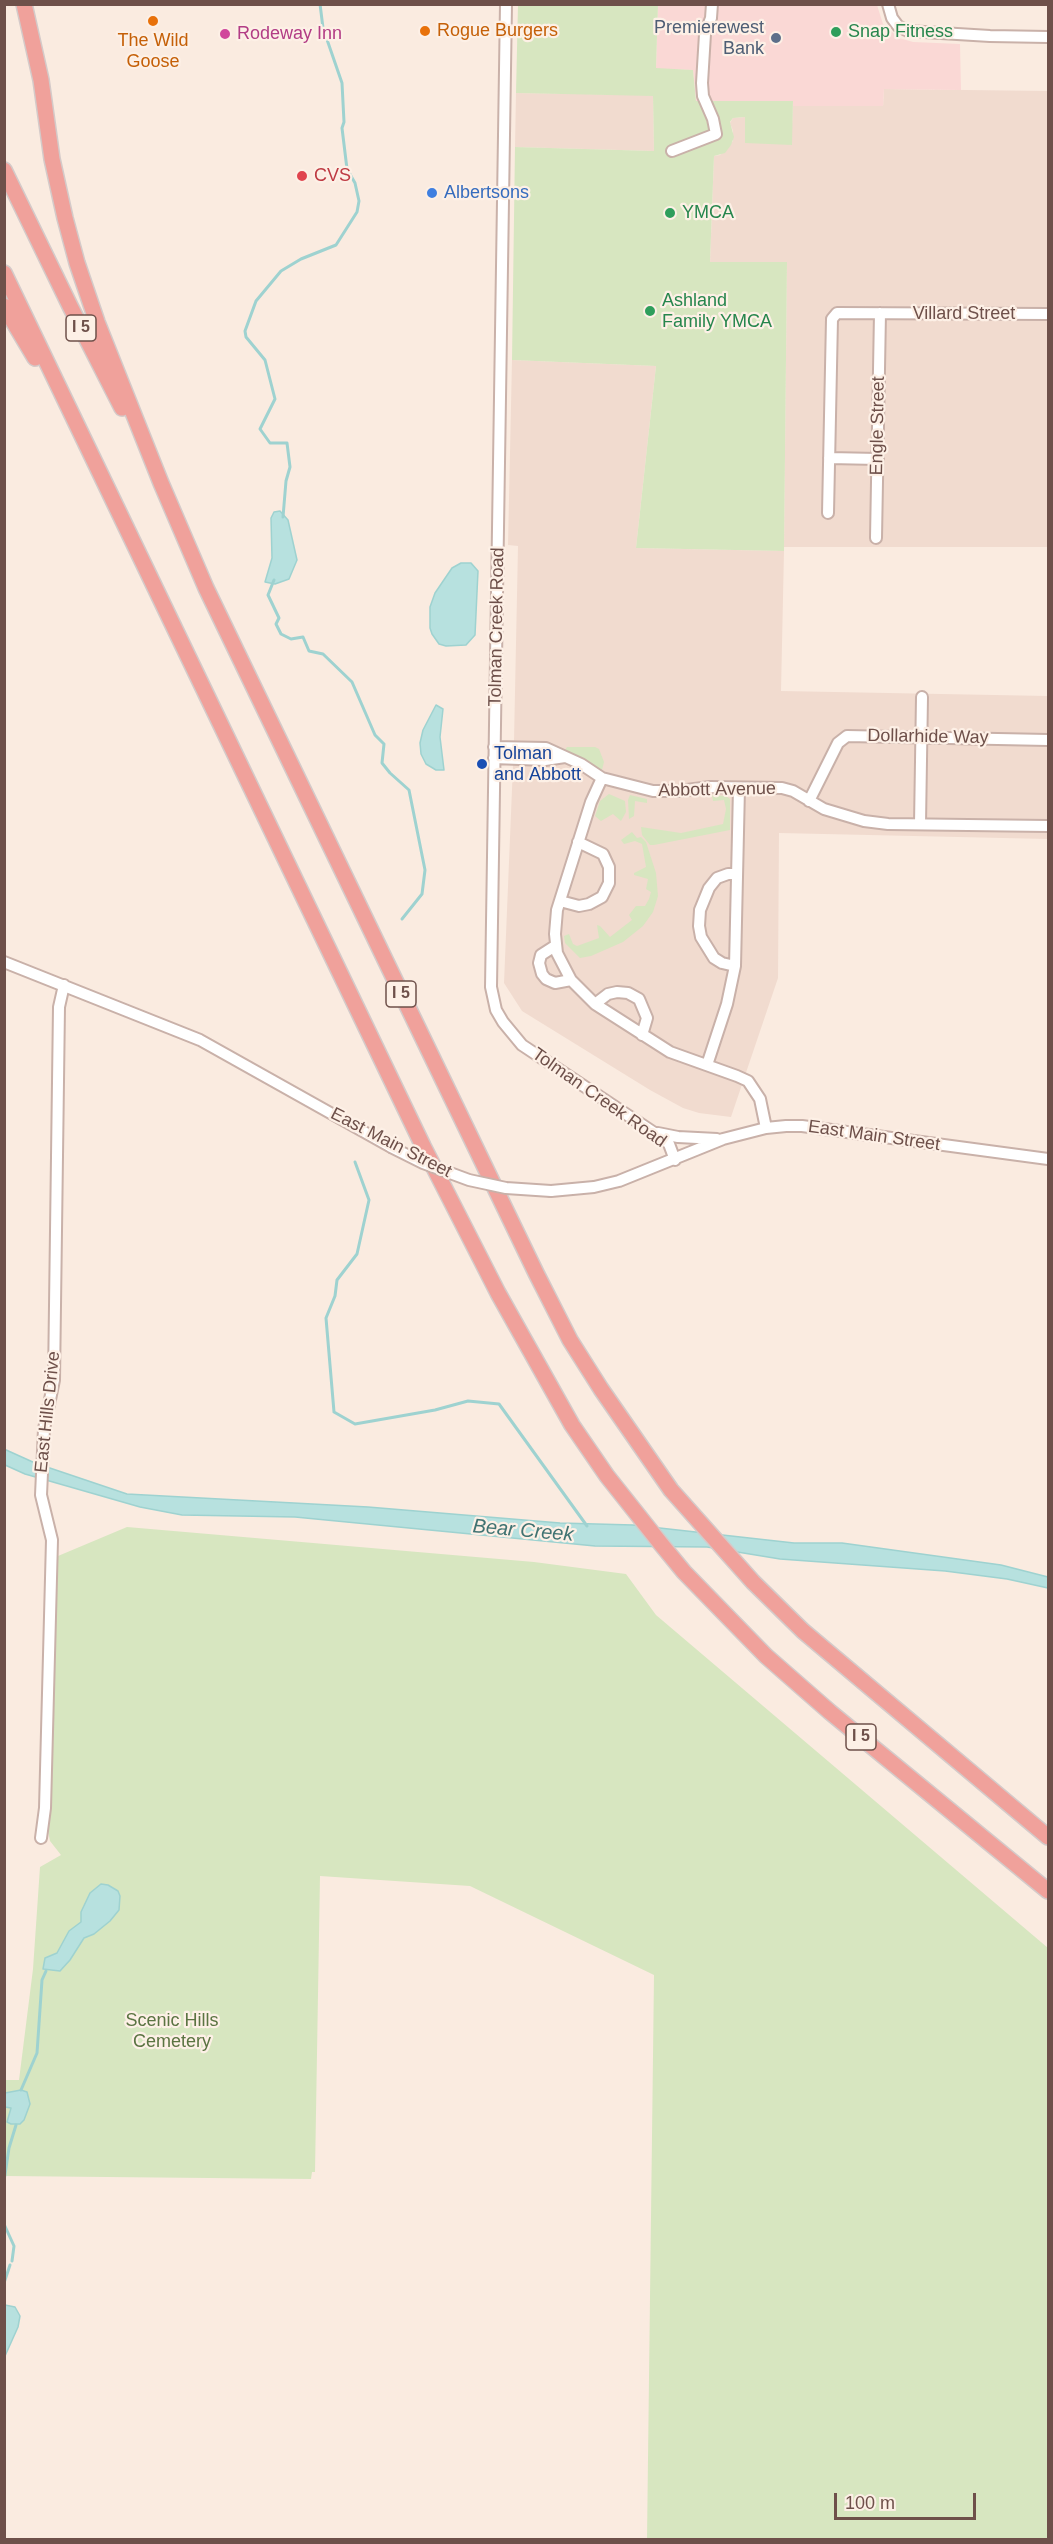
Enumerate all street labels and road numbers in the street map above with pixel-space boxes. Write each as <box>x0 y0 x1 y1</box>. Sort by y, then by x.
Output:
street label: Villard Street <box>913 303 1015 325</box>
road number: I 5 <box>66 315 96 341</box>
street label: Engle Street <box>866 376 890 476</box>
street label: Tolman Creek Road <box>485 547 509 707</box>
street label: Dollarhide Way <box>867 725 989 749</box>
street label: Abbott Avenue <box>658 778 776 802</box>
road number: I 5 <box>386 981 416 1007</box>
street label: Tolman Creek Road <box>528 1044 670 1152</box>
street label: East Main Street <box>327 1103 455 1183</box>
street label: East Main Street <box>807 1116 941 1156</box>
street label: East Hills Drive <box>31 1350 65 1474</box>
road number: I 5 <box>846 1724 876 1750</box>

